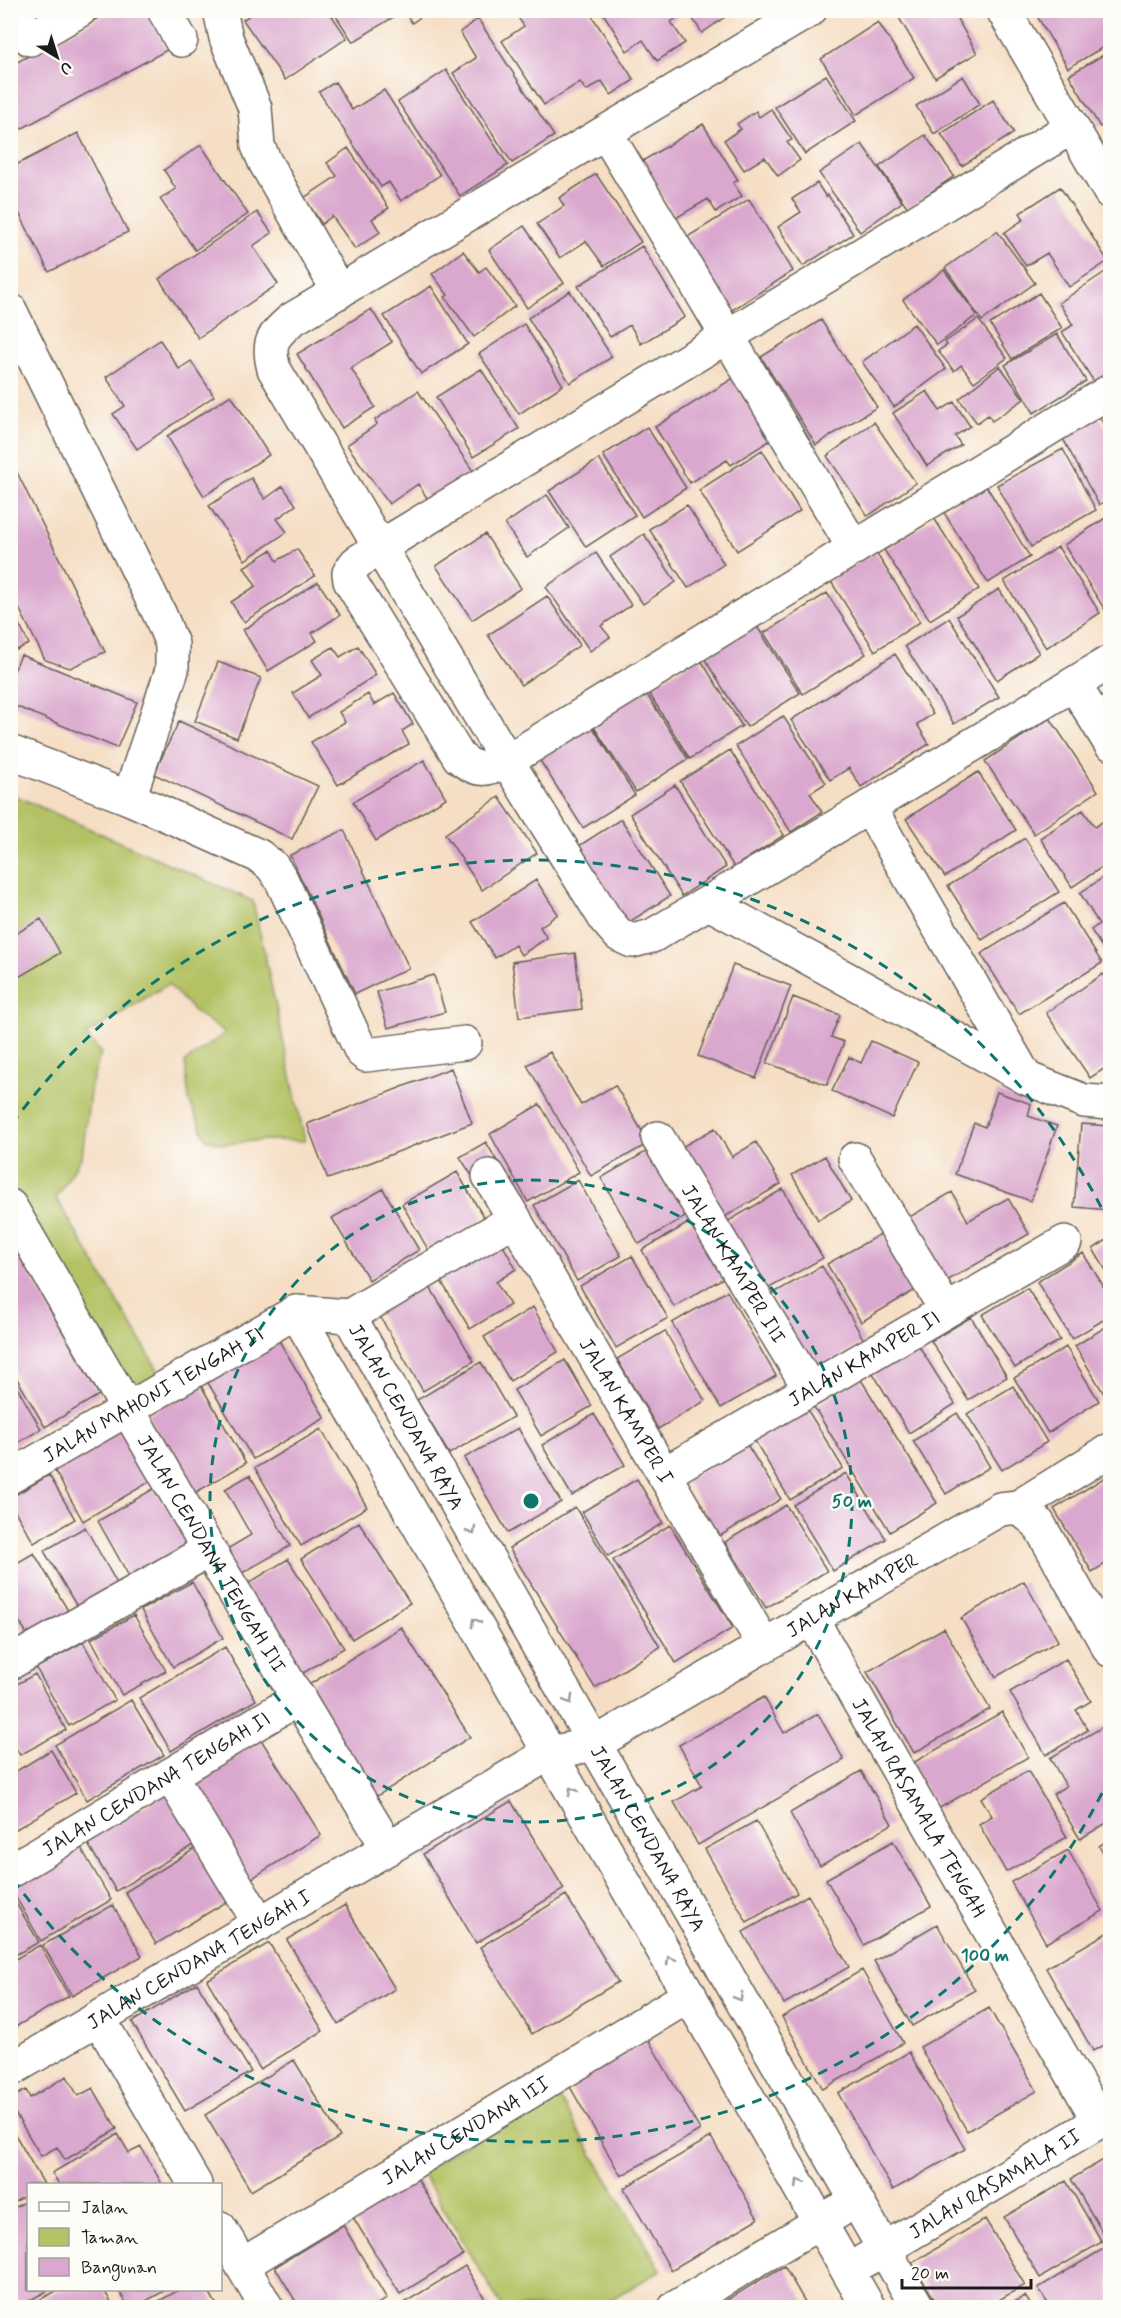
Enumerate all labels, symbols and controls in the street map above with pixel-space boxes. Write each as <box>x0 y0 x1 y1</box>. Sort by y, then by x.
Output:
north arrow <box>27 27 87 87</box>
text: U <box>55 56 76 79</box>
street label: JALAN KAMPER III <box>674 1180 792 1349</box>
street label: JALAN KAMPER II <box>784 1305 946 1414</box>
street label: JALAN CENDANA RAYA <box>341 1319 470 1515</box>
street label: JALAN MAHONI TENGAH II <box>38 1321 269 1470</box>
street label: JALAN KAMPER I <box>572 1333 679 1490</box>
street label: JALAN CENDANA TENGAH III <box>130 1430 292 1678</box>
text: 50 m <box>832 1490 872 1514</box>
centre of rings <box>521 1491 541 1511</box>
one-way arrow <box>465 1525 476 1535</box>
street label: JALAN KAMPER <box>782 1547 924 1645</box>
one-way arrow <box>471 1618 482 1628</box>
street label: JALAN RASAMALA TENGAH <box>844 1693 992 1923</box>
one-way arrow <box>561 1694 573 1704</box>
street label: JALAN CENDANA TENGAH II <box>37 1706 276 1864</box>
street label: JALAN CENDANA RAYA <box>583 1741 711 1937</box>
one-way arrow <box>568 1787 580 1797</box>
street label: JALAN CENDANA TENGAH I <box>82 1884 317 2037</box>
text: 100 m <box>961 1944 1009 1968</box>
one-way arrow <box>666 1956 677 1966</box>
one-way arrow <box>732 1991 743 2001</box>
street label: JALAN CENDANA III <box>377 2070 556 2193</box>
street label: JALAN RASAMALA II <box>904 2123 1087 2246</box>
one-way arrow <box>795 2179 806 2190</box>
legend <box>27 2183 222 2291</box>
text: Jalan <box>81 2196 128 2220</box>
text: Taman <box>81 2226 138 2250</box>
scale bar <box>902 2252 1031 2290</box>
text: Bangunan <box>81 2256 157 2281</box>
text: 20 m <box>911 2262 949 2286</box>

